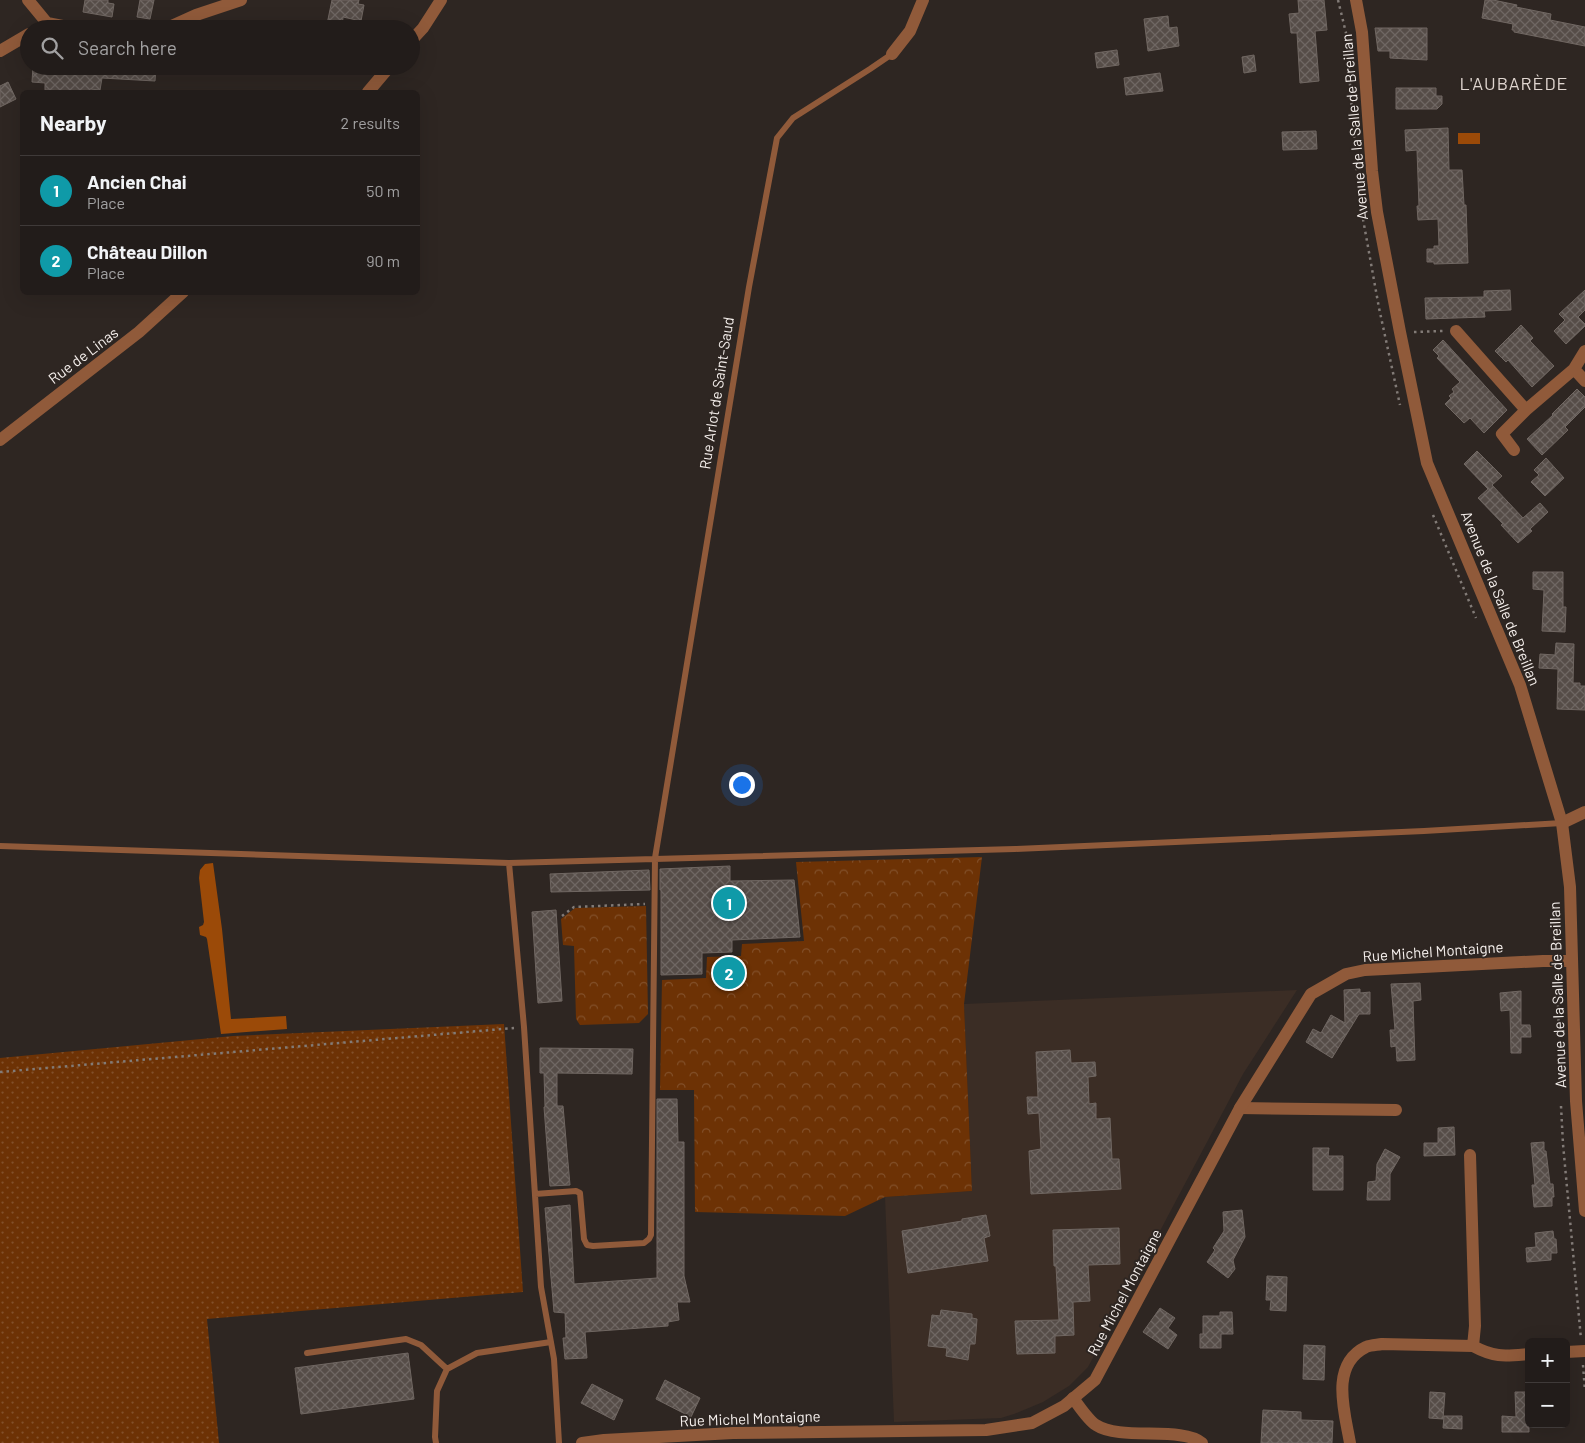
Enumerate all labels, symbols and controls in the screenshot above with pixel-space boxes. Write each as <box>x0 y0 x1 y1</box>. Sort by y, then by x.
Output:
search box <box>20 20 420 75</box>
street label: Avenue de la Salle de Breillan <box>1337 33 1371 221</box>
icon: search <box>38 34 66 62</box>
text: Search here <box>78 36 177 59</box>
district label: L'AUBARÈDE <box>1460 72 1568 94</box>
text: Nearby <box>40 110 106 135</box>
text: 2 results <box>341 113 400 132</box>
text: Ancien Chai <box>87 170 187 193</box>
text: 1 <box>53 181 59 200</box>
text: 50 m <box>366 181 400 200</box>
text: Place <box>87 193 125 212</box>
text: Château Dillon <box>87 240 207 263</box>
text: 2 <box>52 251 60 270</box>
text: 90 m <box>366 251 400 270</box>
text: Place <box>87 263 125 282</box>
street label: Rue Arlot de Saint-Saud <box>695 316 737 470</box>
street label: Rue de Linas <box>45 323 121 387</box>
street label: Avenue de la Salle de Breillan <box>1458 508 1544 688</box>
your location <box>729 772 755 798</box>
pin: 1 <box>713 884 745 922</box>
street label: Avenue de la Salle de Breillan <box>1545 901 1569 1089</box>
street label: Rue Michel Montaigne <box>1362 937 1504 965</box>
pin: 2 <box>713 954 745 992</box>
street label: Rue Michel Montaigne <box>1083 1226 1165 1358</box>
map controls <box>1525 1338 1570 1428</box>
button: + <box>1525 1338 1570 1383</box>
button: − <box>1525 1383 1570 1428</box>
street label: Rue Michel Montaigne <box>679 1407 821 1429</box>

